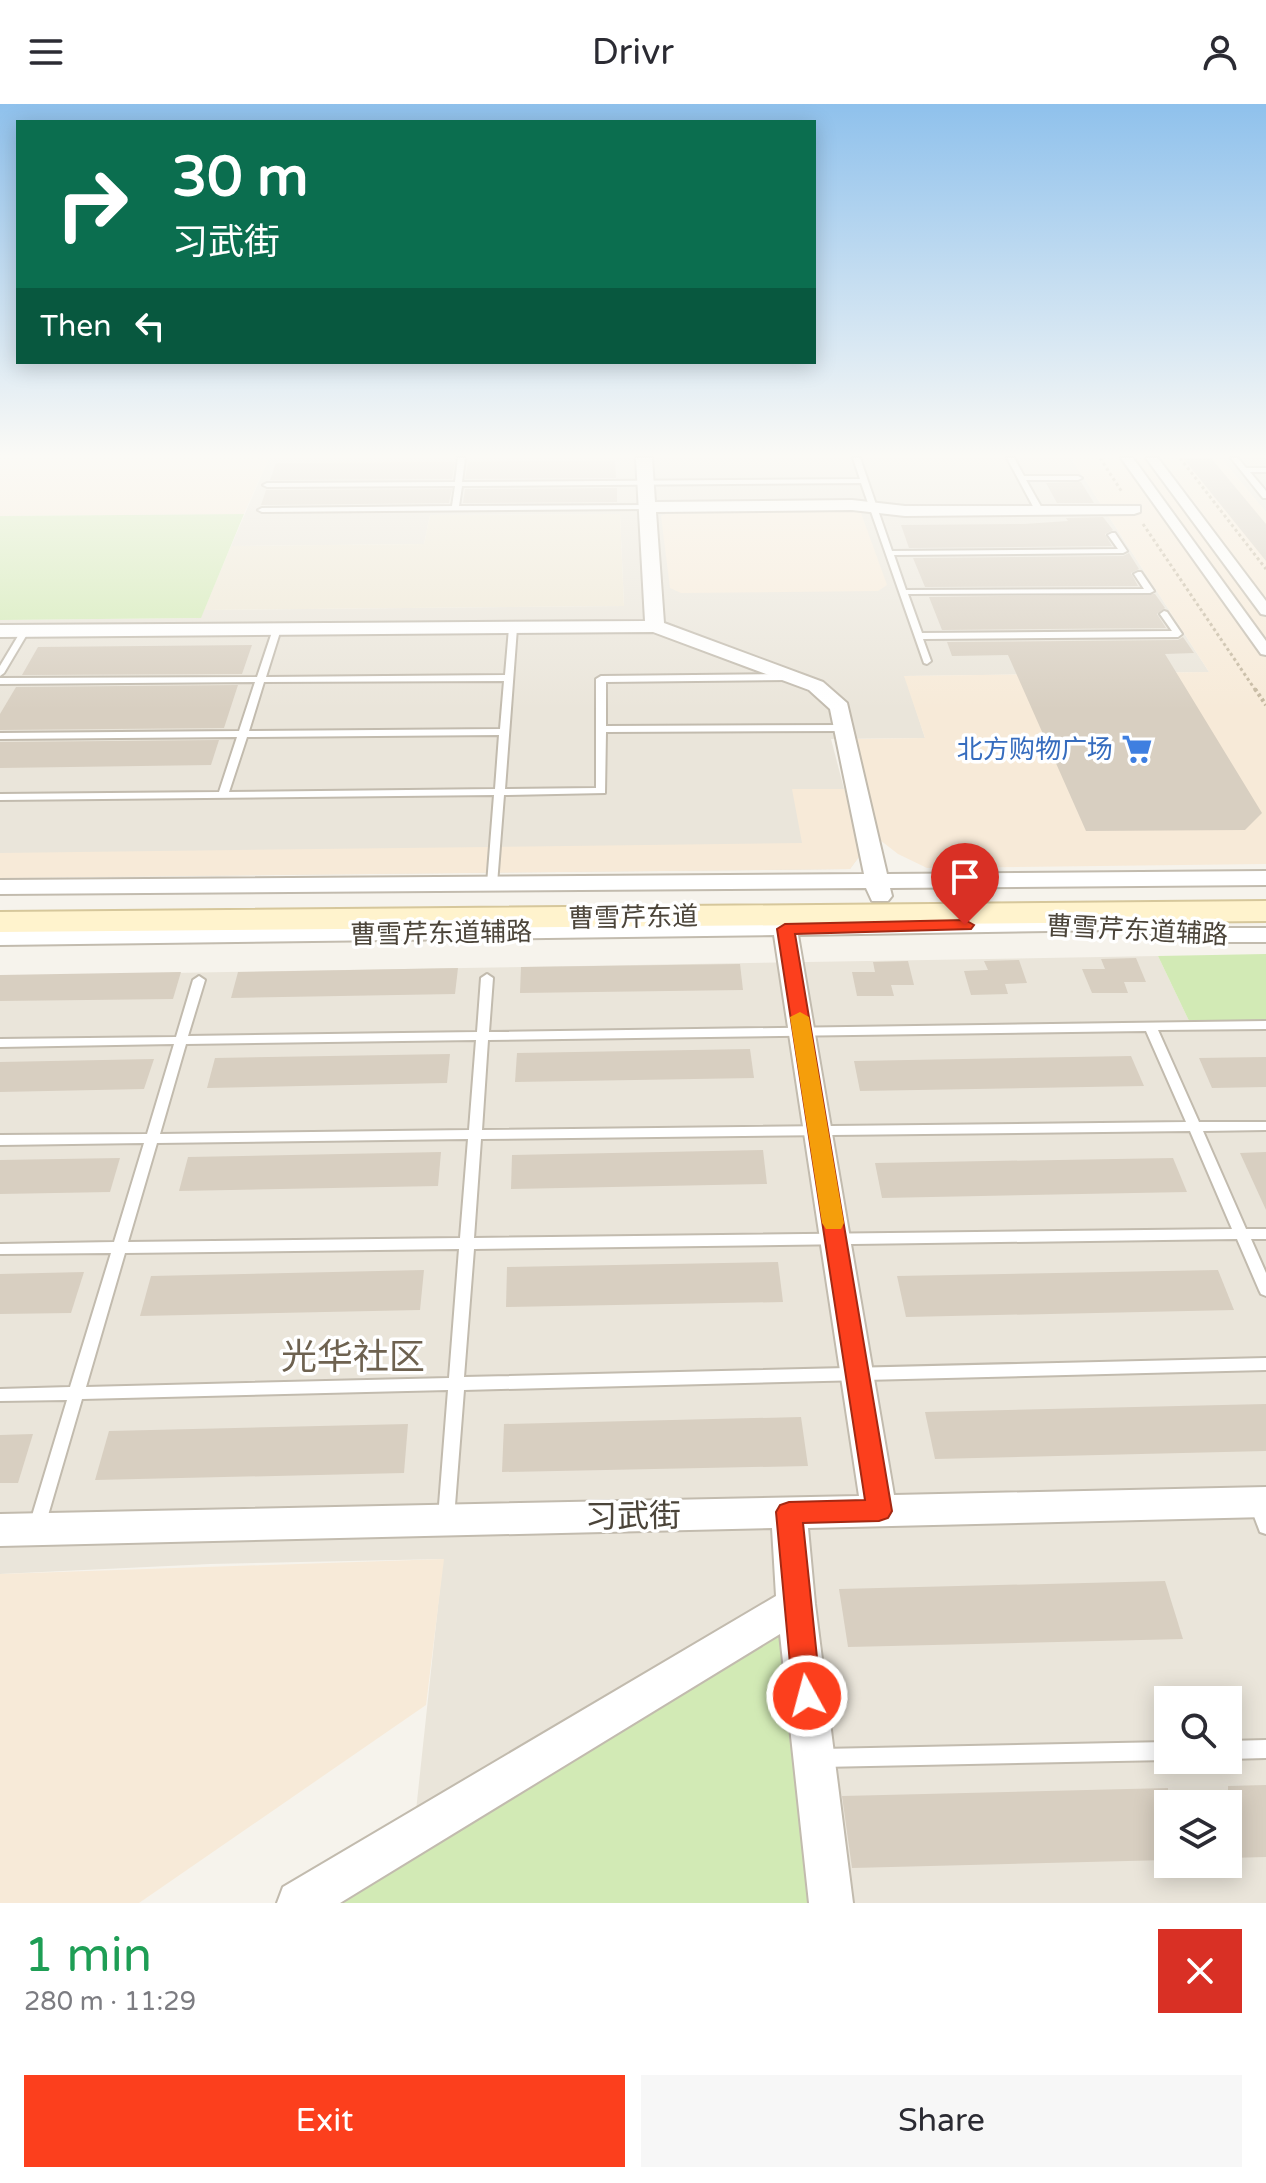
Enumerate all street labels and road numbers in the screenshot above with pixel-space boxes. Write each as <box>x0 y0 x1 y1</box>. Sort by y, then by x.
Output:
street label: 曹雪芹东道 <box>568 901 698 934</box>
street label: 曹雪芹东道辅路 <box>1045 910 1229 951</box>
street label: 曹雪芹东道辅路 <box>350 916 532 951</box>
street label: 习武街 <box>585 1497 681 1537</box>

